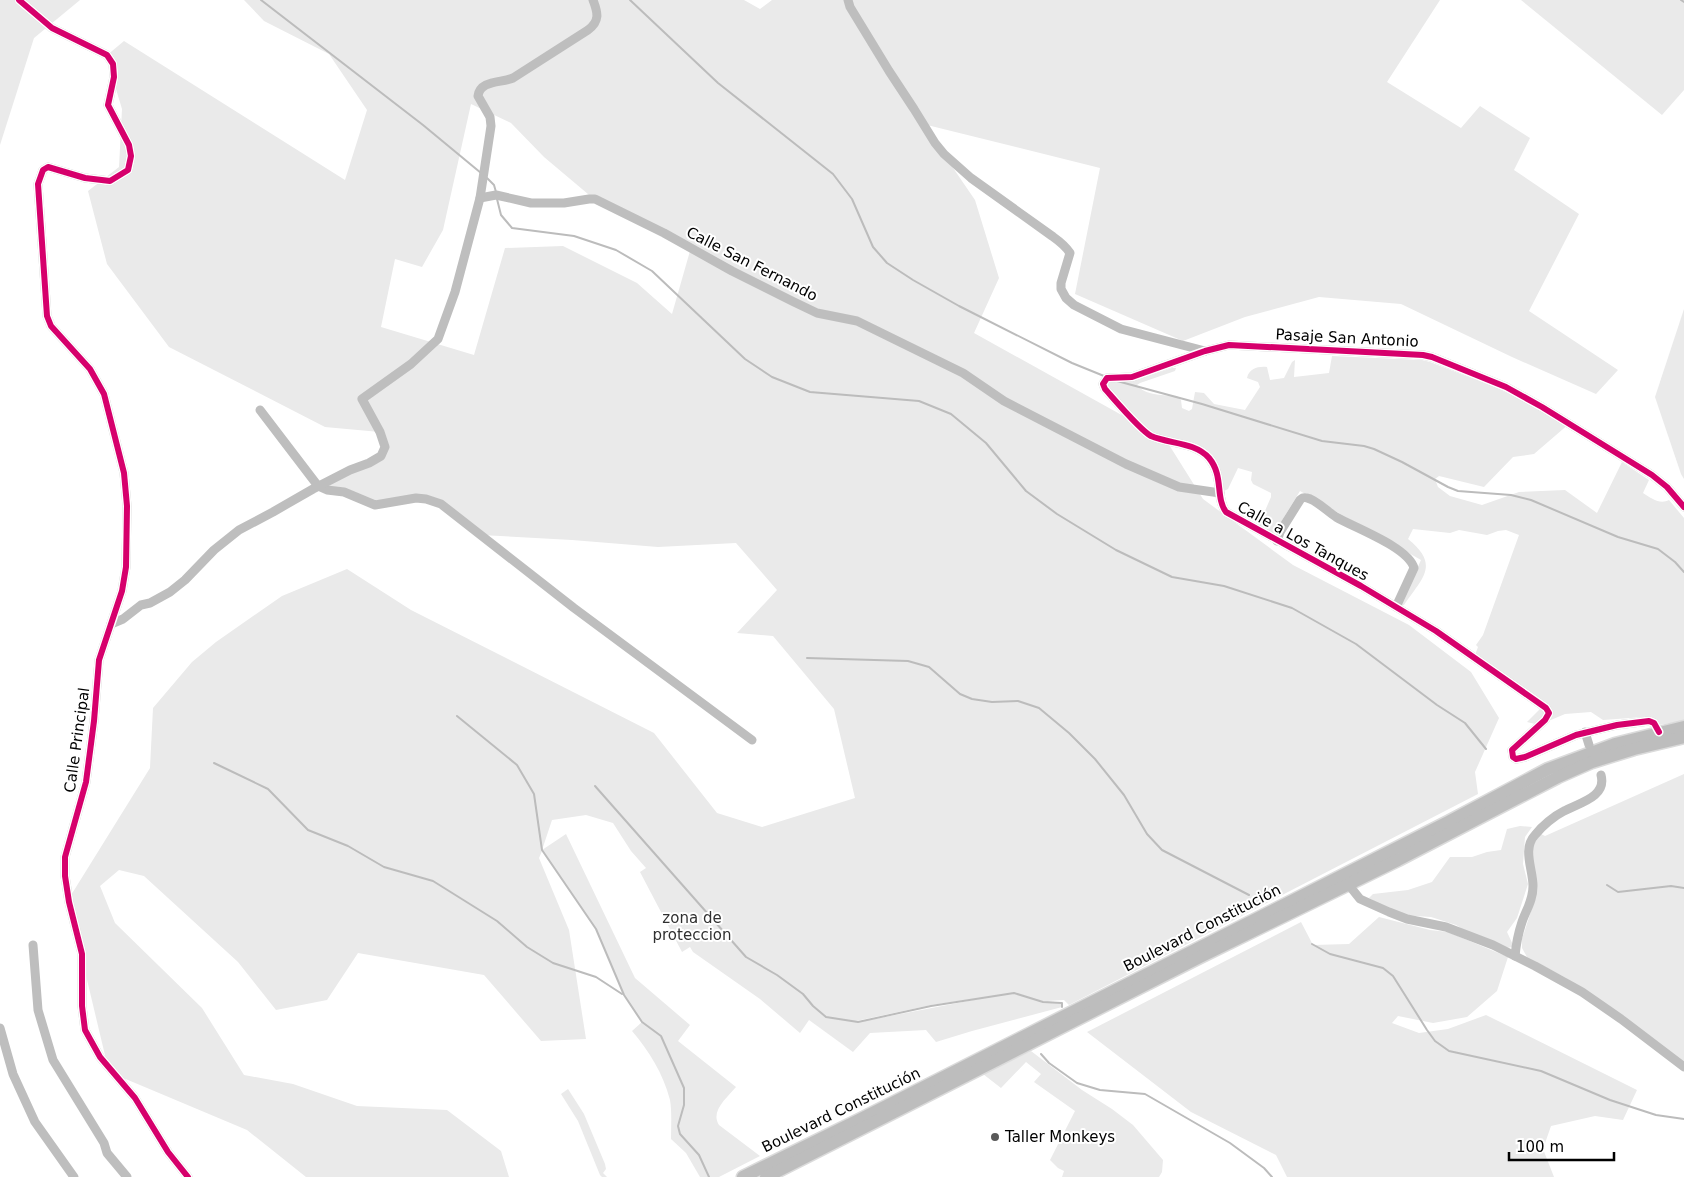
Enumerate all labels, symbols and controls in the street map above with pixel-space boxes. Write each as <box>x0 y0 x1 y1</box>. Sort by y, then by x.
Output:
street label: Calle San Fernando <box>683 223 821 305</box>
street label: Pasaje San Antonio <box>1275 325 1419 351</box>
street label: Calle a Los Tanques <box>1234 497 1372 585</box>
street label: Calle Principal <box>61 686 93 794</box>
street label: Boulevard Constitución <box>1120 880 1284 976</box>
park label: zona de proteccion <box>653 909 732 944</box>
street label: Boulevard Constitución <box>759 1064 923 1156</box>
place label: Taller Monkeys <box>1004 1128 1115 1146</box>
scale bar <box>1509 1130 1614 1162</box>
marker: Taller Monkeys <box>989 1131 1001 1143</box>
text: 100 m <box>1516 1138 1564 1156</box>

